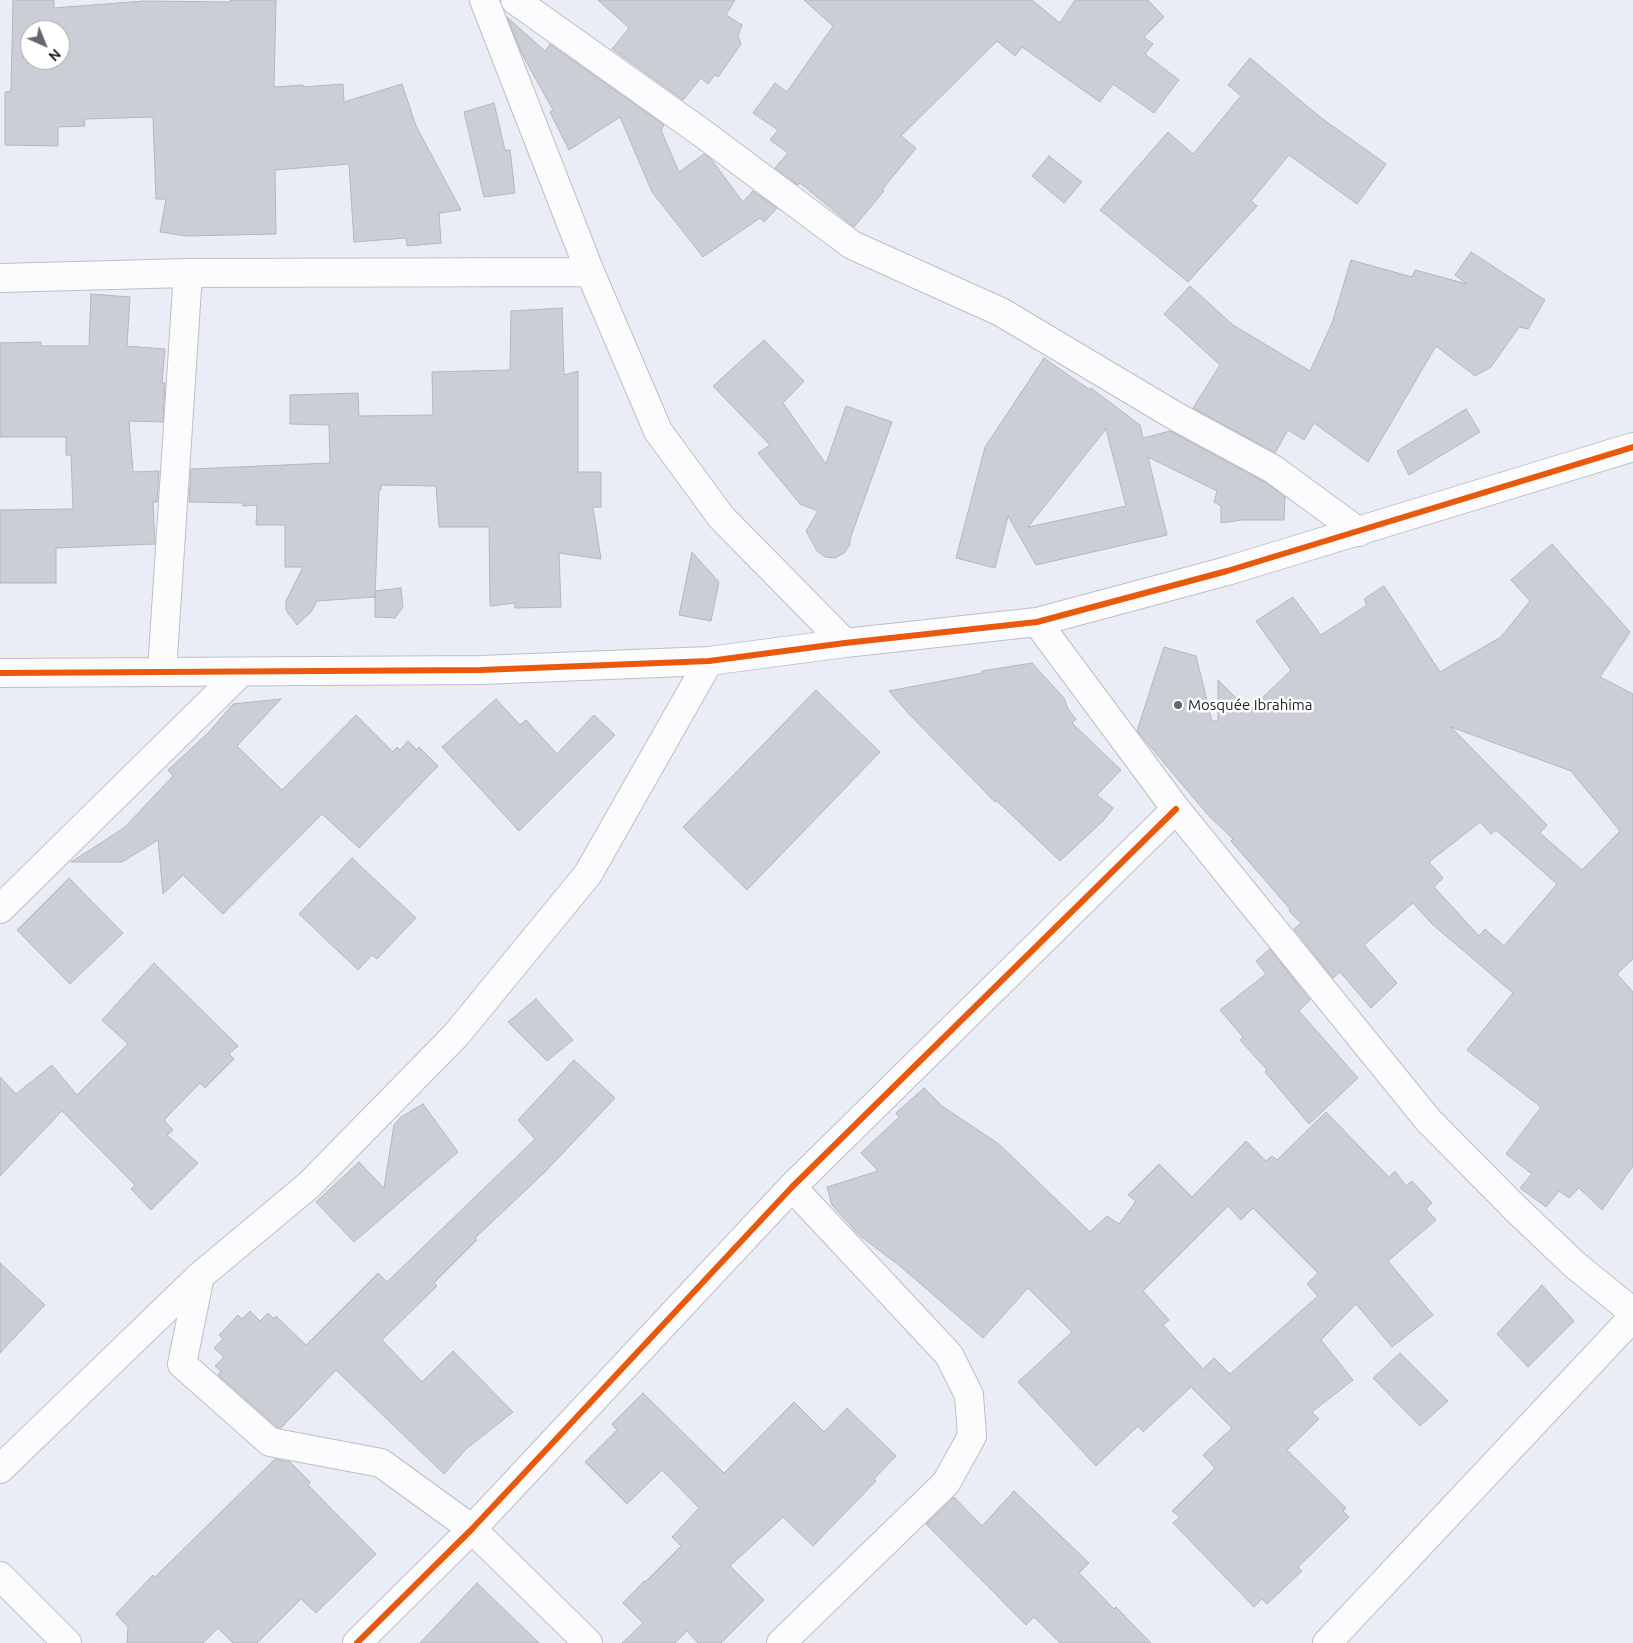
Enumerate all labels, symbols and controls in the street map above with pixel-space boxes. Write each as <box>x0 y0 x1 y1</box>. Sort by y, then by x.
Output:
north arrow <box>20 20 70 70</box>
text: N <box>45 46 64 64</box>
place label: Mosquée Ibrahima <box>1188 696 1313 714</box>
marker: Mosquée Ibrahima <box>1172 699 1184 711</box>

